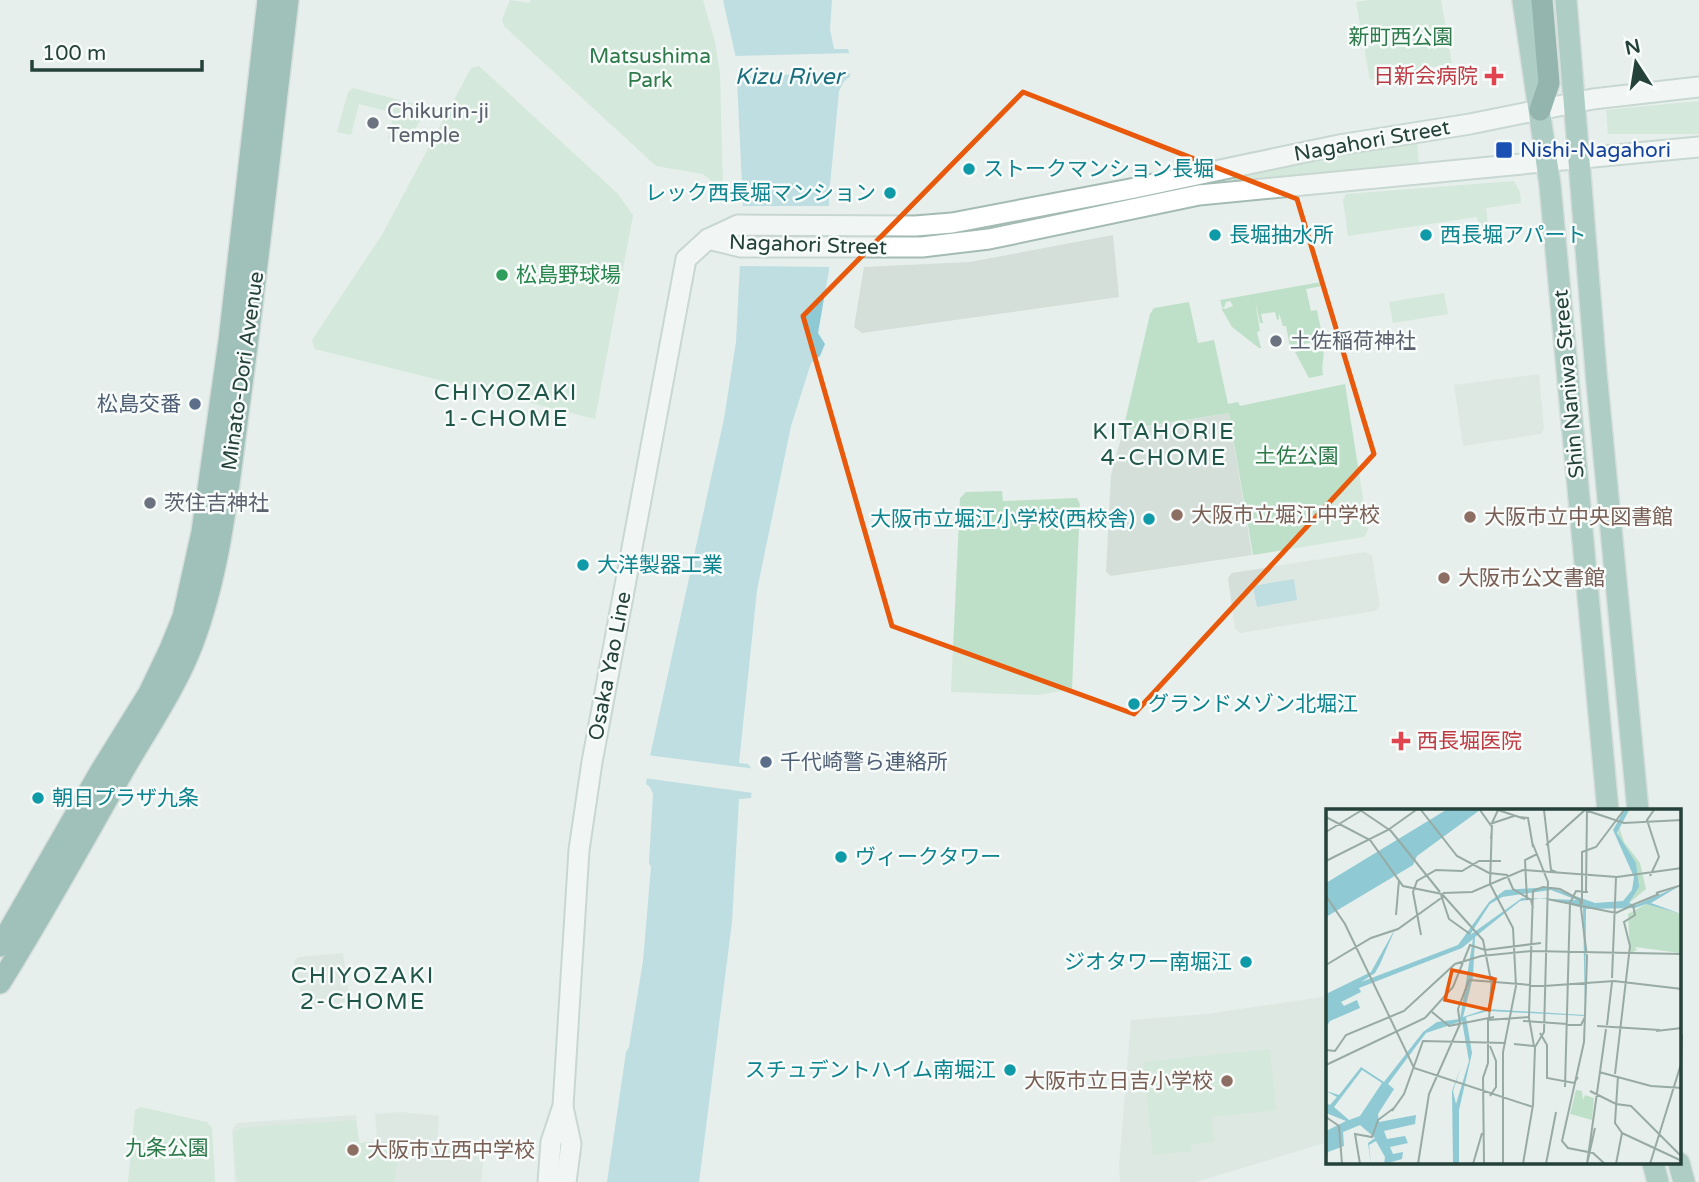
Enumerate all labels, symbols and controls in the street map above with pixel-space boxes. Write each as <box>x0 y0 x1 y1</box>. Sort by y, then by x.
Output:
park label: 新町西公園 <box>1349 25 1454 50</box>
scale bar <box>32 28 201 72</box>
north arrow <box>1601 28 1671 98</box>
text: N <box>1623 35 1642 60</box>
text: 100 m <box>42 41 106 66</box>
park label: Matsushima Park <box>589 44 711 93</box>
water label: Kizu River <box>735 63 846 91</box>
place label: 日新会病院 <box>1373 64 1478 89</box>
marker: 日新会病院 <box>1484 66 1504 86</box>
place label: Chikurin-ji Temple <box>387 99 489 148</box>
marker: Chikurin-ji Temple <box>365 115 381 131</box>
street label: Nagahori Street <box>1292 115 1452 167</box>
place label: Nishi-Nagahori <box>1520 138 1671 163</box>
marker: Nishi-Nagahori <box>1494 140 1514 160</box>
place label: ストークマンション長堀 <box>983 157 1214 182</box>
marker: ストークマンション長堀 <box>961 161 977 177</box>
place label: レック西長堀マンション <box>645 181 876 206</box>
marker: レック西長堀マンション <box>882 185 898 201</box>
place label: 長堀抽水所 <box>1229 223 1334 248</box>
place label: 西長堀アパート <box>1440 223 1587 248</box>
marker: 長堀抽水所 <box>1207 227 1223 243</box>
marker: 西長堀アパート <box>1418 227 1434 243</box>
street label: Nagahori Street <box>729 230 887 260</box>
place label: 松島野球場 <box>516 263 621 288</box>
marker: 松島野球場 <box>494 267 510 283</box>
street label: Minato-Dori Avenue <box>217 270 269 472</box>
street label: Shin Naniwa Street <box>1548 289 1590 479</box>
place label: 土佐稲荷神社 <box>1290 329 1416 354</box>
marker: 土佐稲荷神社 <box>1268 333 1284 349</box>
district label: CHIYOZAKI 1-CHOME <box>434 379 578 433</box>
place label: 松島交番 <box>97 392 181 417</box>
marker: 松島交番 <box>187 396 203 412</box>
district label: KITAHORIE 4-CHOME <box>1092 418 1236 472</box>
park label: 土佐公園 <box>1255 444 1339 469</box>
place label: 茨住吉神社 <box>164 491 269 516</box>
marker: 茨住吉神社 <box>142 495 158 511</box>
place label: 大阪市立堀江中学校 <box>1191 503 1380 528</box>
place label: 大阪市立中央図書館 <box>1484 505 1673 530</box>
place label: 大阪市立堀江小学校(西校舎) <box>870 507 1135 532</box>
marker: 大阪市立堀江中学校 <box>1169 507 1185 523</box>
marker: 大阪市立中央図書館 <box>1462 509 1478 525</box>
marker: 大阪市立堀江小学校(西校舎) <box>1141 511 1157 527</box>
place label: 大洋製器工業 <box>597 553 723 578</box>
marker: 大洋製器工業 <box>575 557 591 573</box>
place label: 大阪市公文書館 <box>1458 566 1605 591</box>
marker: 大阪市公文書館 <box>1436 570 1452 586</box>
street label: Osaka Yao Line <box>583 589 637 743</box>
place label: グランドメゾン北堀江 <box>1148 692 1358 717</box>
marker: グランドメゾン北堀江 <box>1126 696 1142 712</box>
place label: 西長堀医院 <box>1417 729 1522 754</box>
marker: 西長堀医院 <box>1391 731 1411 751</box>
place label: 千代崎警ら連絡所 <box>780 750 948 775</box>
marker: 千代崎警ら連絡所 <box>758 754 774 770</box>
place label: 朝日プラザ九条 <box>52 786 199 811</box>
marker: 朝日プラザ九条 <box>30 790 46 806</box>
inset map <box>1326 809 1682 1164</box>
place label: ヴィークタワー <box>855 845 1001 870</box>
marker: ヴィークタワー <box>833 849 849 865</box>
place label: ジオタワー南堀江 <box>1064 950 1232 975</box>
marker: ジオタワー南堀江 <box>1238 954 1254 970</box>
district label: CHIYOZAKI 2-CHOME <box>291 962 435 1016</box>
place label: スチュデントハイム南堀江 <box>745 1058 996 1083</box>
marker: スチュデントハイム南堀江 <box>1002 1062 1018 1078</box>
place label: 大阪市立日吉小学校 <box>1024 1069 1213 1094</box>
marker: 大阪市立日吉小学校 <box>1219 1073 1235 1089</box>
park label: 九条公園 <box>125 1136 209 1161</box>
place label: 大阪市立西中学校 <box>367 1138 535 1163</box>
marker: 大阪市立西中学校 <box>345 1142 361 1158</box>

